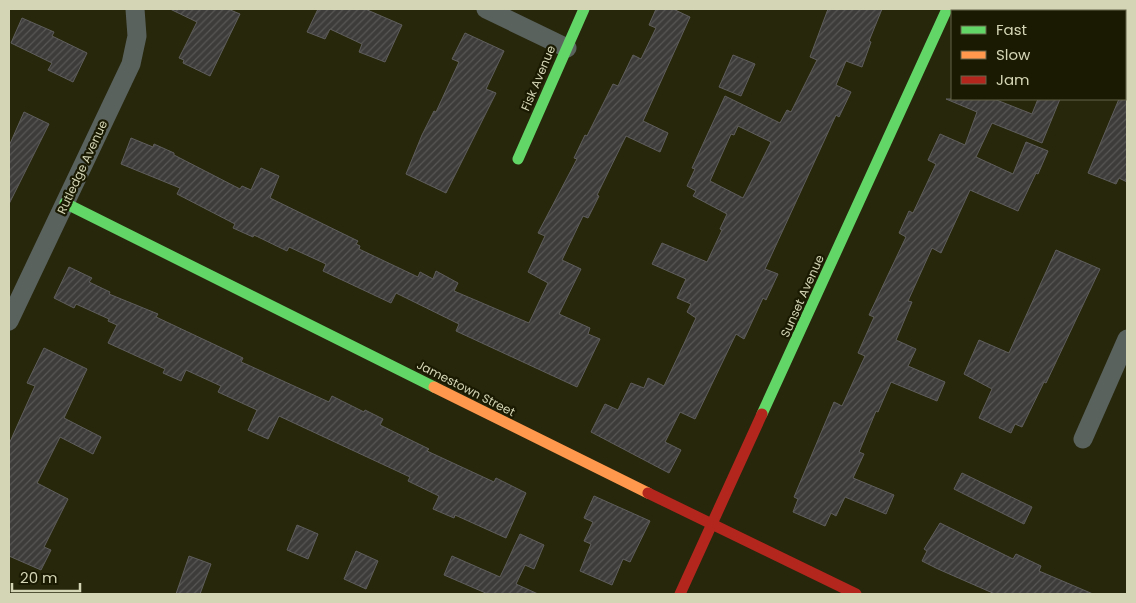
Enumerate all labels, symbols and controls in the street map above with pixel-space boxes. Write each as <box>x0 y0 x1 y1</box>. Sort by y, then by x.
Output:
legend <box>951 10 1126 100</box>
text: Fast <box>996 19 1027 40</box>
street label: Fisk Avenue <box>517 43 559 113</box>
text: Slow <box>996 44 1031 65</box>
text: Jam <box>996 69 1030 90</box>
street label: Rutledge Avenue <box>53 117 111 217</box>
street label: Sunset Avenue <box>776 252 828 340</box>
street label: Jamestown Street <box>414 356 518 420</box>
scale bar <box>12 560 80 592</box>
text: 20 m <box>20 567 58 588</box>

